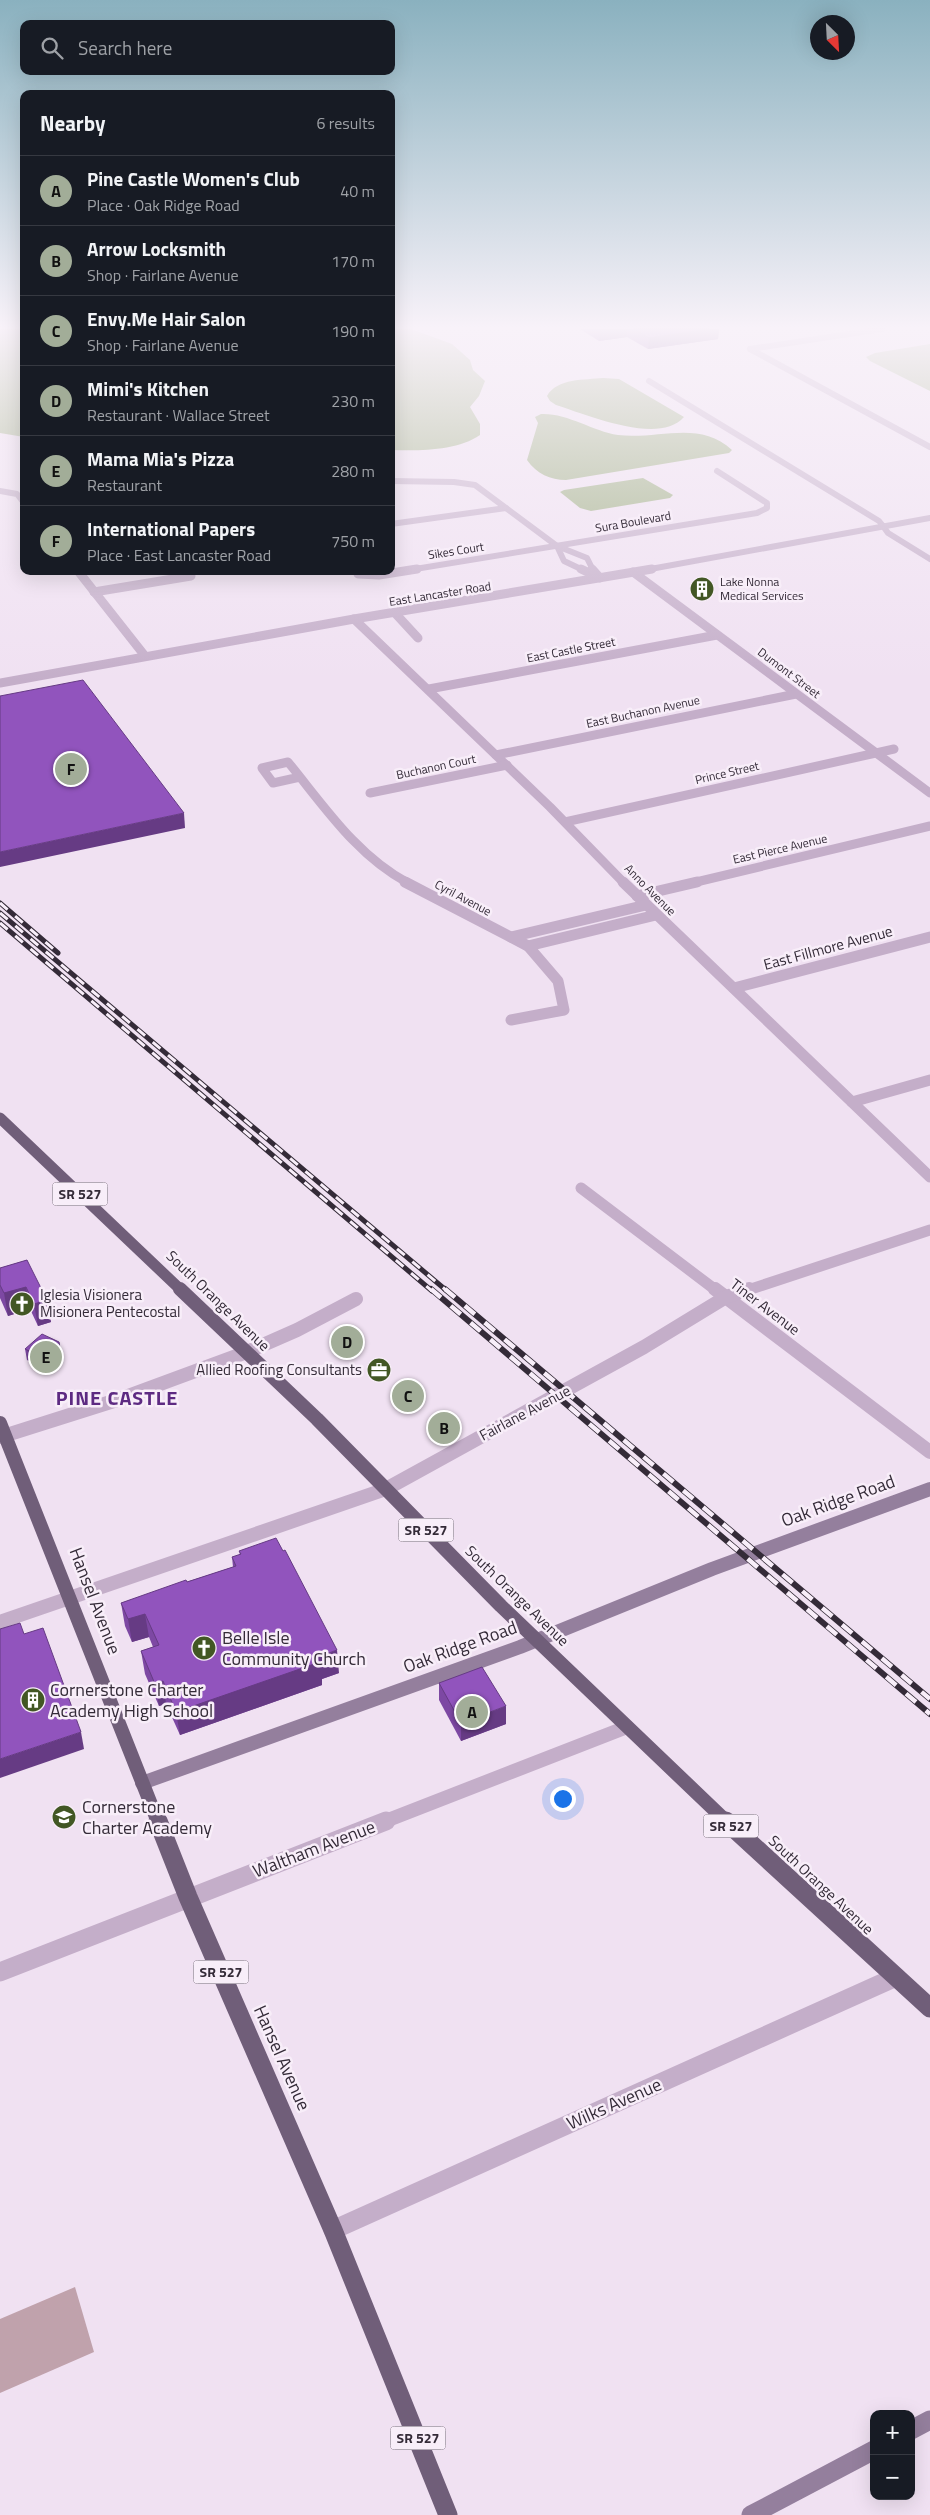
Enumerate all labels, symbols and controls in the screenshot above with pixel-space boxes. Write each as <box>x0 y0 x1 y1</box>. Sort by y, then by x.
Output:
north arrow <box>810 15 855 60</box>
search box <box>20 20 395 75</box>
text: Search here <box>78 33 172 62</box>
icon: search <box>38 34 66 62</box>
text: Nearby <box>40 107 105 139</box>
text: 6 results <box>316 111 375 135</box>
text: Pine Castle Women's Club <box>87 164 300 193</box>
text: A <box>51 179 61 203</box>
text: 40 m <box>340 179 375 203</box>
text: Place · Oak Ridge Road <box>87 193 240 217</box>
text: Arrow Locksmith <box>87 234 226 263</box>
text: B <box>51 249 61 273</box>
text: 170 m <box>331 249 375 273</box>
text: Shop · Fairlane Avenue <box>87 263 239 287</box>
text: Envy.Me Hair Salon <box>87 304 246 333</box>
text: C <box>52 319 60 343</box>
text: 190 m <box>331 319 375 343</box>
text: Shop · Fairlane Avenue <box>87 333 239 357</box>
text: Mimi's Kitchen <box>87 374 209 403</box>
text: D <box>51 389 61 413</box>
text: 230 m <box>331 389 375 413</box>
text: Restaurant · Wallace Street <box>87 403 270 427</box>
text: Mama Mia's Pizza <box>87 444 234 473</box>
text: E <box>52 459 60 483</box>
text: 280 m <box>331 459 375 483</box>
text: Restaurant <box>87 473 162 497</box>
street label: Sura Boulevard <box>594 506 672 538</box>
text: International Papers <box>87 514 255 543</box>
text: F <box>52 529 60 553</box>
text: 750 m <box>331 529 375 553</box>
street label: Sikes Court <box>427 537 486 564</box>
text: Place · East Lancaster Road <box>87 543 271 567</box>
place label: Lake Nonna Medical Services <box>720 572 804 605</box>
street label: East Lancaster Road <box>387 576 492 611</box>
building icon: Lake Nonna Medical Services <box>689 576 715 602</box>
street label: East Castle Street <box>525 631 618 667</box>
street label: Dumont Street <box>754 643 825 703</box>
street label: East Buchanon Avenue <box>584 690 702 733</box>
street label: Buchanon Court <box>394 749 478 784</box>
pin: F <box>55 750 87 788</box>
street label: Prince Street <box>693 756 762 789</box>
street label: East Pierce Avenue <box>731 828 829 869</box>
street label: Anno Avenue <box>620 859 681 920</box>
street label: Cyril Avenue <box>431 875 495 920</box>
street label: East Fillmore Avenue <box>761 919 895 976</box>
road number: SR 527 <box>52 1182 108 1206</box>
street label: South Orange Avenue <box>161 1245 276 1356</box>
street label: Tiner Avenue <box>726 1273 805 1341</box>
place label: Iglesia Visionera Misionera Pentecostal <box>40 1283 181 1323</box>
church icon: Iglesia Visionera Misionera Pentecostal <box>9 1291 35 1317</box>
pin: D <box>331 1323 363 1361</box>
pin: E <box>30 1338 62 1376</box>
office icon: Allied Roofing Consultants <box>366 1357 392 1383</box>
place label: Allied Roofing Consultants <box>196 1358 362 1381</box>
pin: C <box>392 1377 424 1415</box>
street label: Fairlane Avenue <box>475 1379 574 1446</box>
district label: PINE CASTLE <box>56 1382 178 1413</box>
pin: B <box>428 1409 460 1447</box>
street label: Oak Ridge Road <box>777 1467 899 1534</box>
road number: SR 527 <box>398 1518 454 1542</box>
street label: South Orange Avenue <box>460 1540 575 1651</box>
street label: Hansel Avenue <box>63 1543 128 1658</box>
street label: Oak Ridge Road <box>399 1613 521 1680</box>
place label: Belle Isle Community Church <box>222 1624 366 1672</box>
church icon: Belle Isle Community Church <box>191 1635 217 1661</box>
place label: Cornerstone Charter Academy High School <box>50 1676 213 1724</box>
building icon: Cornerstone Charter Academy High School <box>20 1687 46 1713</box>
pin: A <box>456 1693 488 1731</box>
your location <box>550 1786 576 1812</box>
place label: Cornerstone Charter Academy <box>82 1793 212 1841</box>
school or university icon: Cornerstone Charter Academy <box>51 1804 77 1830</box>
street label: Waltham Avenue <box>249 1813 379 1884</box>
road number: SR 527 <box>704 1814 758 1838</box>
street label: South Orange Avenue <box>763 1830 879 1940</box>
road number: SR 527 <box>194 1960 248 1984</box>
street label: Hansel Avenue <box>247 2001 318 2115</box>
street label: Wilks Avenue <box>562 2071 666 2136</box>
map controls <box>870 2410 915 2500</box>
button: + <box>870 2410 915 2455</box>
road number: SR 527 <box>390 2426 446 2450</box>
button: − <box>870 2455 915 2500</box>

